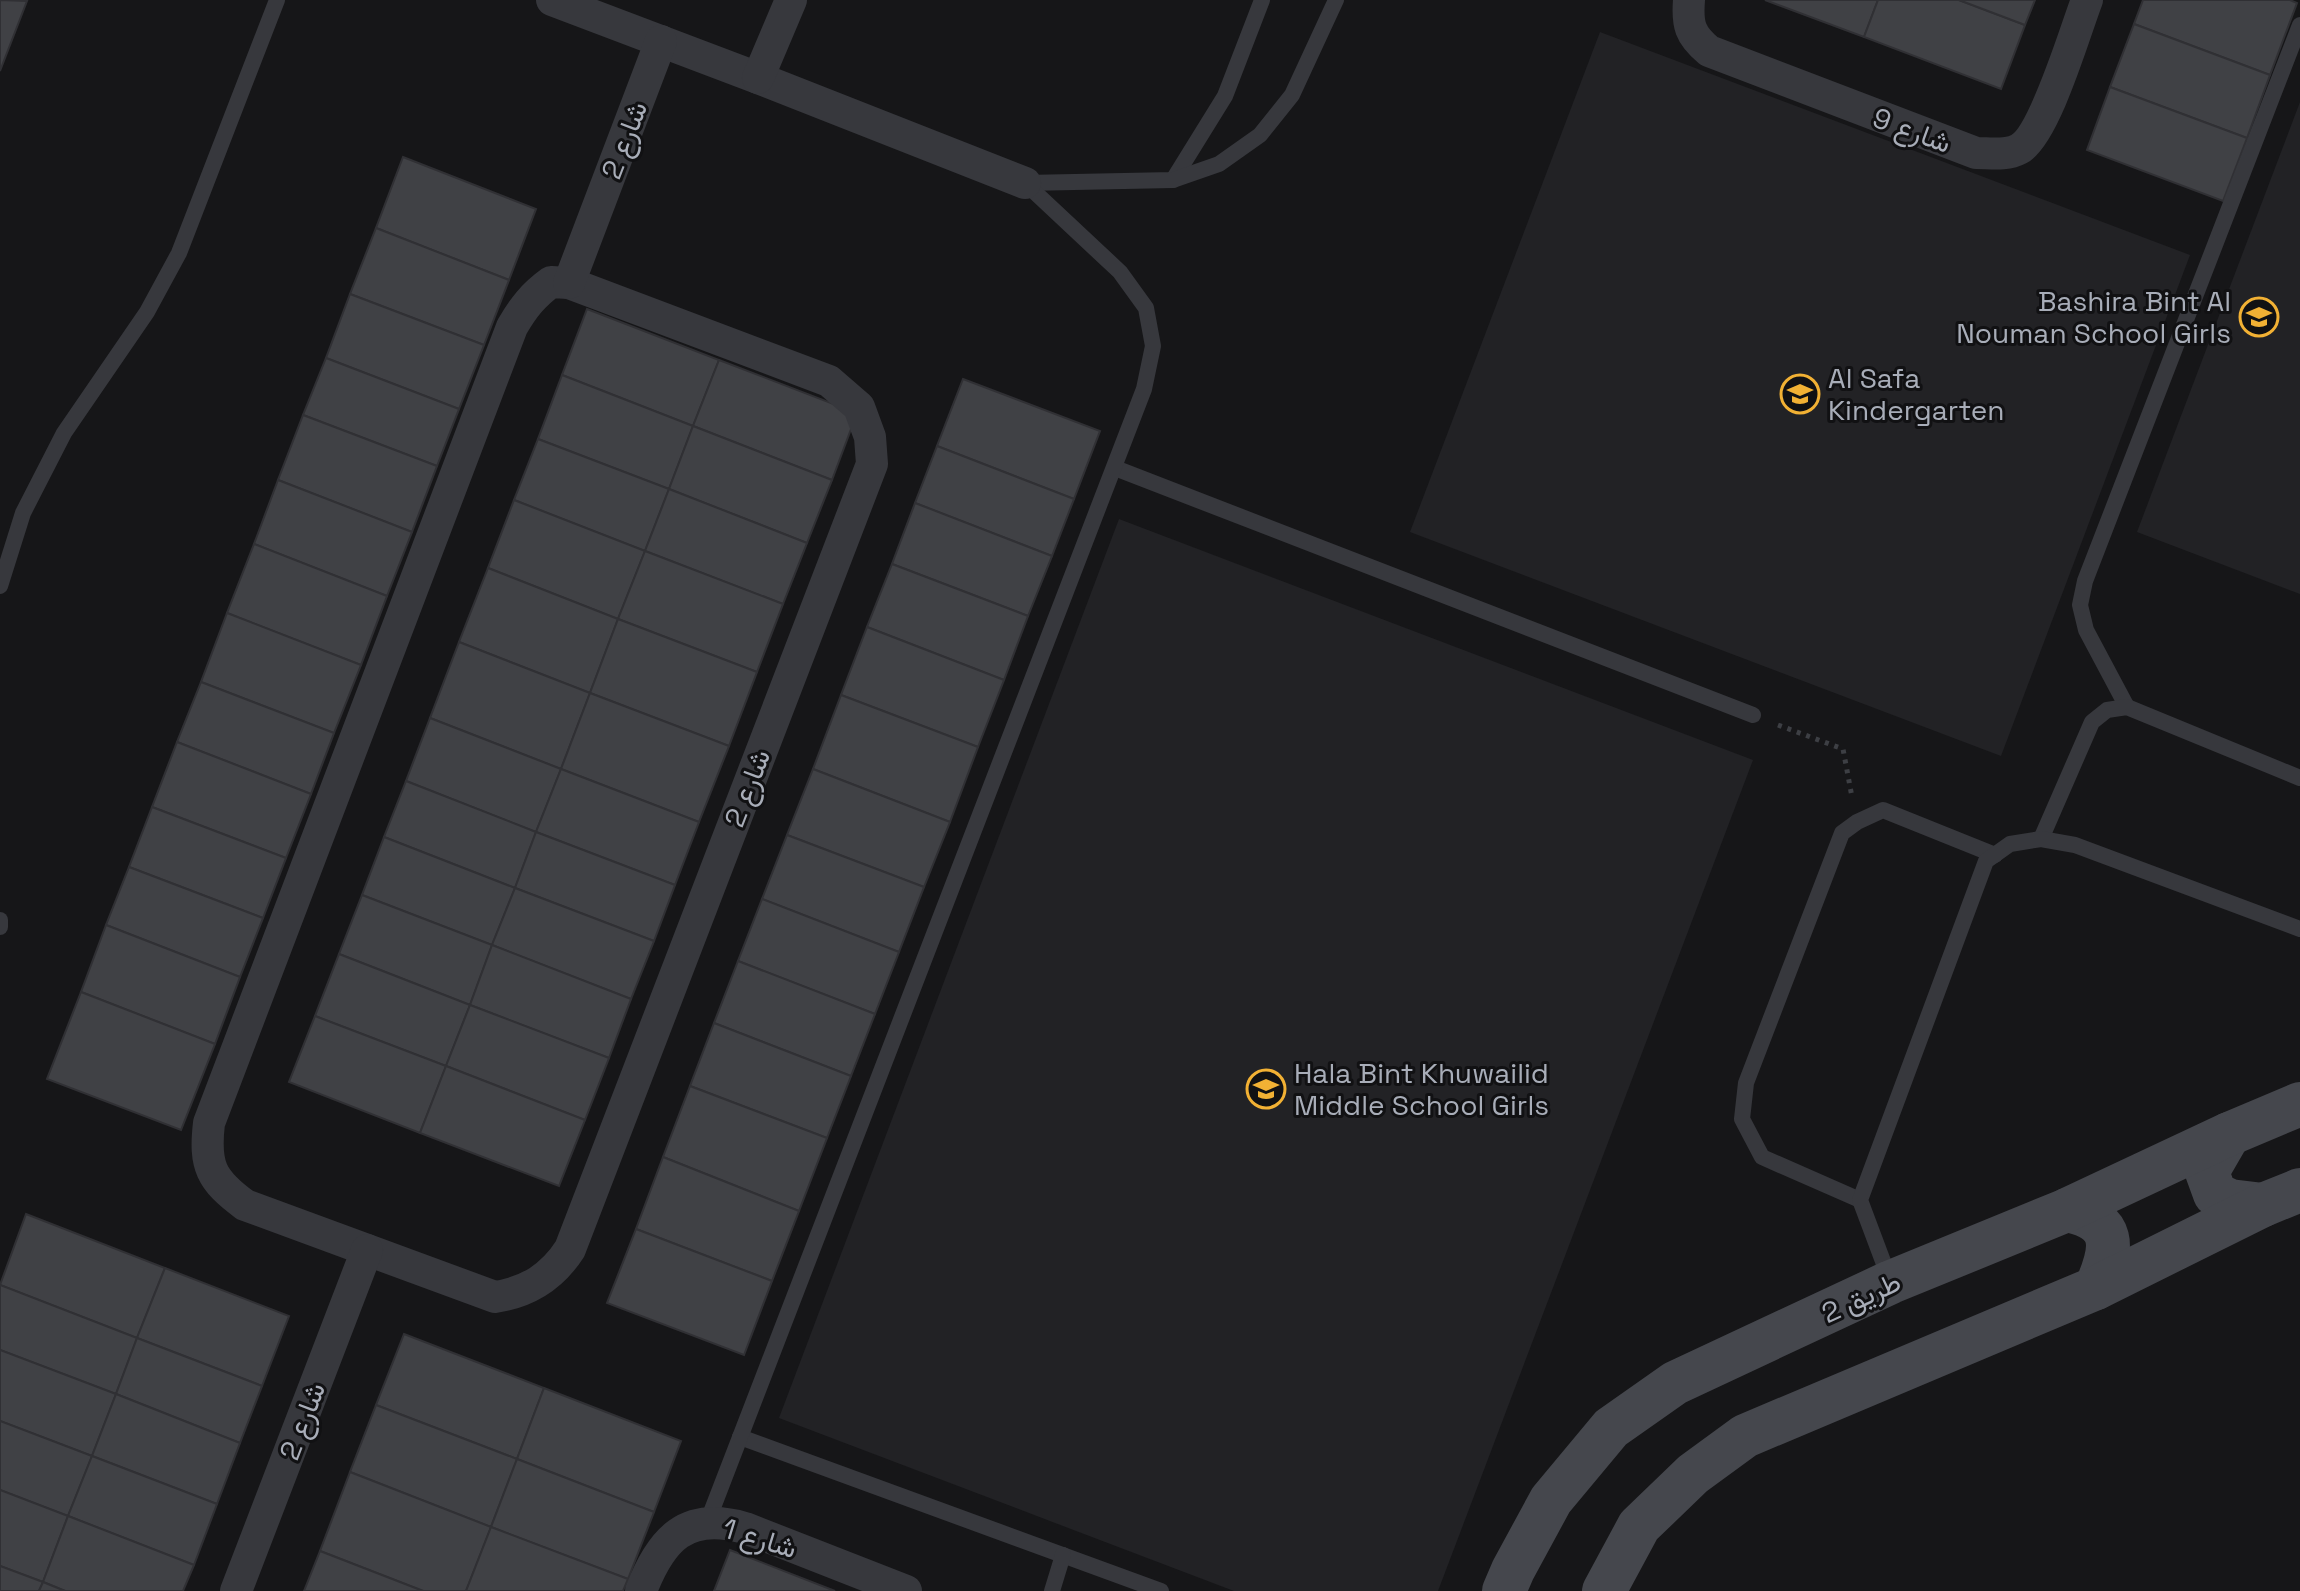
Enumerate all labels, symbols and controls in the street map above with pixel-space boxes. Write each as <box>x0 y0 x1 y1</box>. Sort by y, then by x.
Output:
street label: شارع 2 <box>593 96 656 184</box>
street label: شارع 9 <box>1868 99 1956 162</box>
place label: Bashira Bint Al Nouman School Girls <box>1956 283 2231 351</box>
school or university icon: Bashira Bint Al Nouman School Girls <box>2238 296 2280 338</box>
place label: Al Safa Kindergarten <box>1828 360 2005 428</box>
school or university icon: Al Safa Kindergarten <box>1779 373 1821 415</box>
street label: شارع 2 <box>716 744 779 832</box>
place label: Hala Bint Khuwailid Middle School Girls <box>1294 1055 1549 1123</box>
school or university icon: Hala Bint Khuwailid Middle School Girls <box>1245 1068 1287 1110</box>
street label: طريق 2 <box>1816 1263 1906 1331</box>
street label: شارع 2 <box>271 1377 334 1465</box>
street label: شارع 1 <box>718 1510 801 1567</box>

